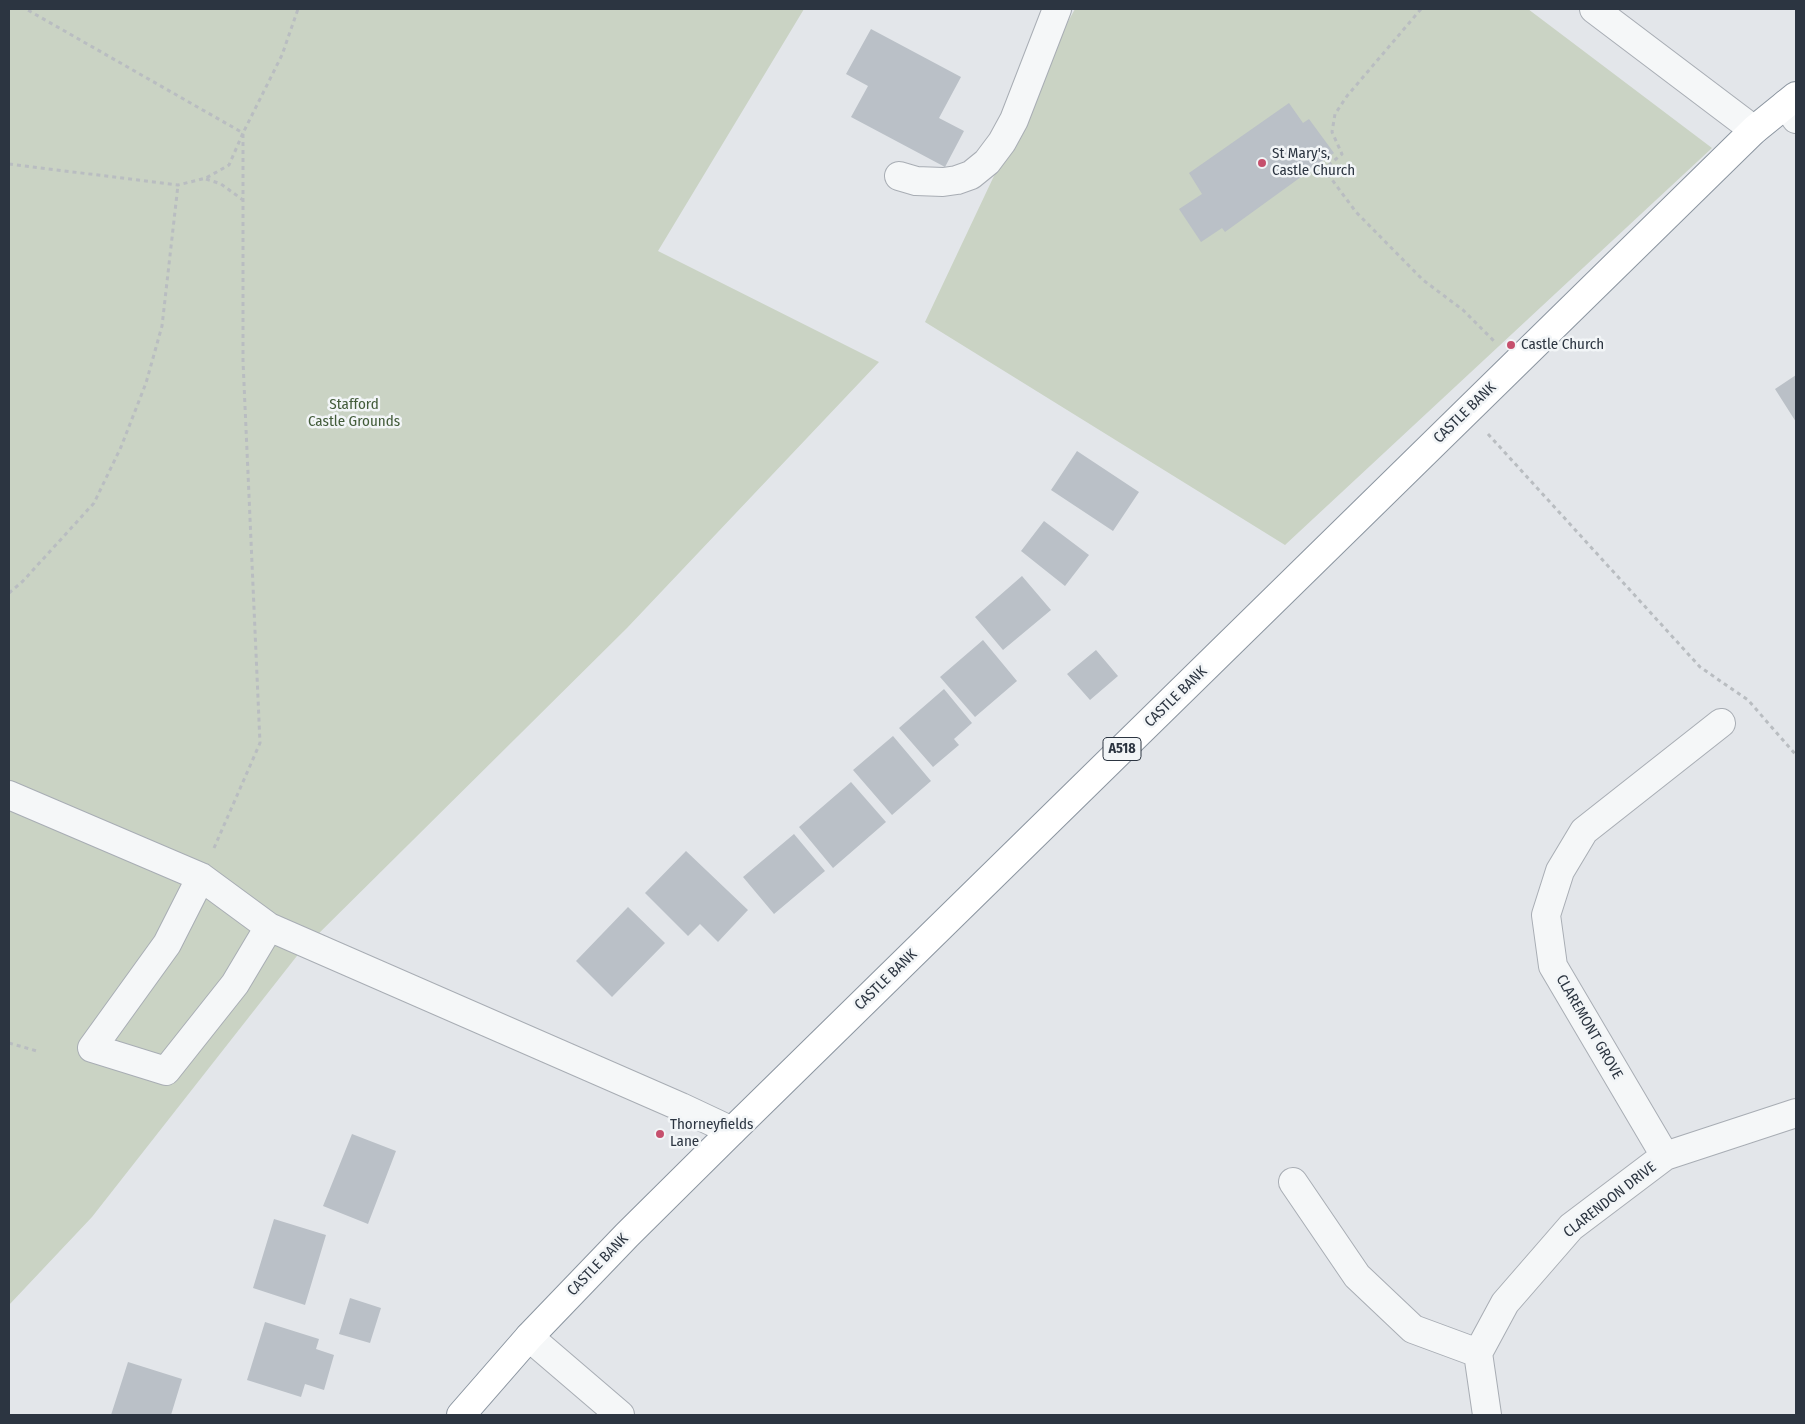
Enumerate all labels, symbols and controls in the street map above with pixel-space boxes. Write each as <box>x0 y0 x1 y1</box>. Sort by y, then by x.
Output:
place label: St Mary's, Castle Church <box>1272 145 1355 180</box>
marker: St Mary's, Castle Church <box>1256 157 1268 169</box>
place label: Castle Church <box>1521 336 1604 354</box>
marker: Castle Church <box>1505 339 1517 351</box>
street label: CASTLE BANK <box>1430 379 1500 447</box>
park label: Stafford Castle Grounds <box>308 396 400 431</box>
street label: CASTLE BANK <box>1141 663 1211 731</box>
road number: A518 <box>1103 738 1141 761</box>
street label: CASTLE BANK <box>851 946 921 1014</box>
street label: CLAREMONT GROVE <box>1552 972 1626 1082</box>
place label: Thorneyfields Lane <box>670 1116 754 1151</box>
marker: Thorneyfields Lane <box>654 1128 666 1140</box>
street label: CLARENDON DRIVE <box>1560 1158 1660 1242</box>
street label: CASTLE BANK <box>564 1230 632 1300</box>

